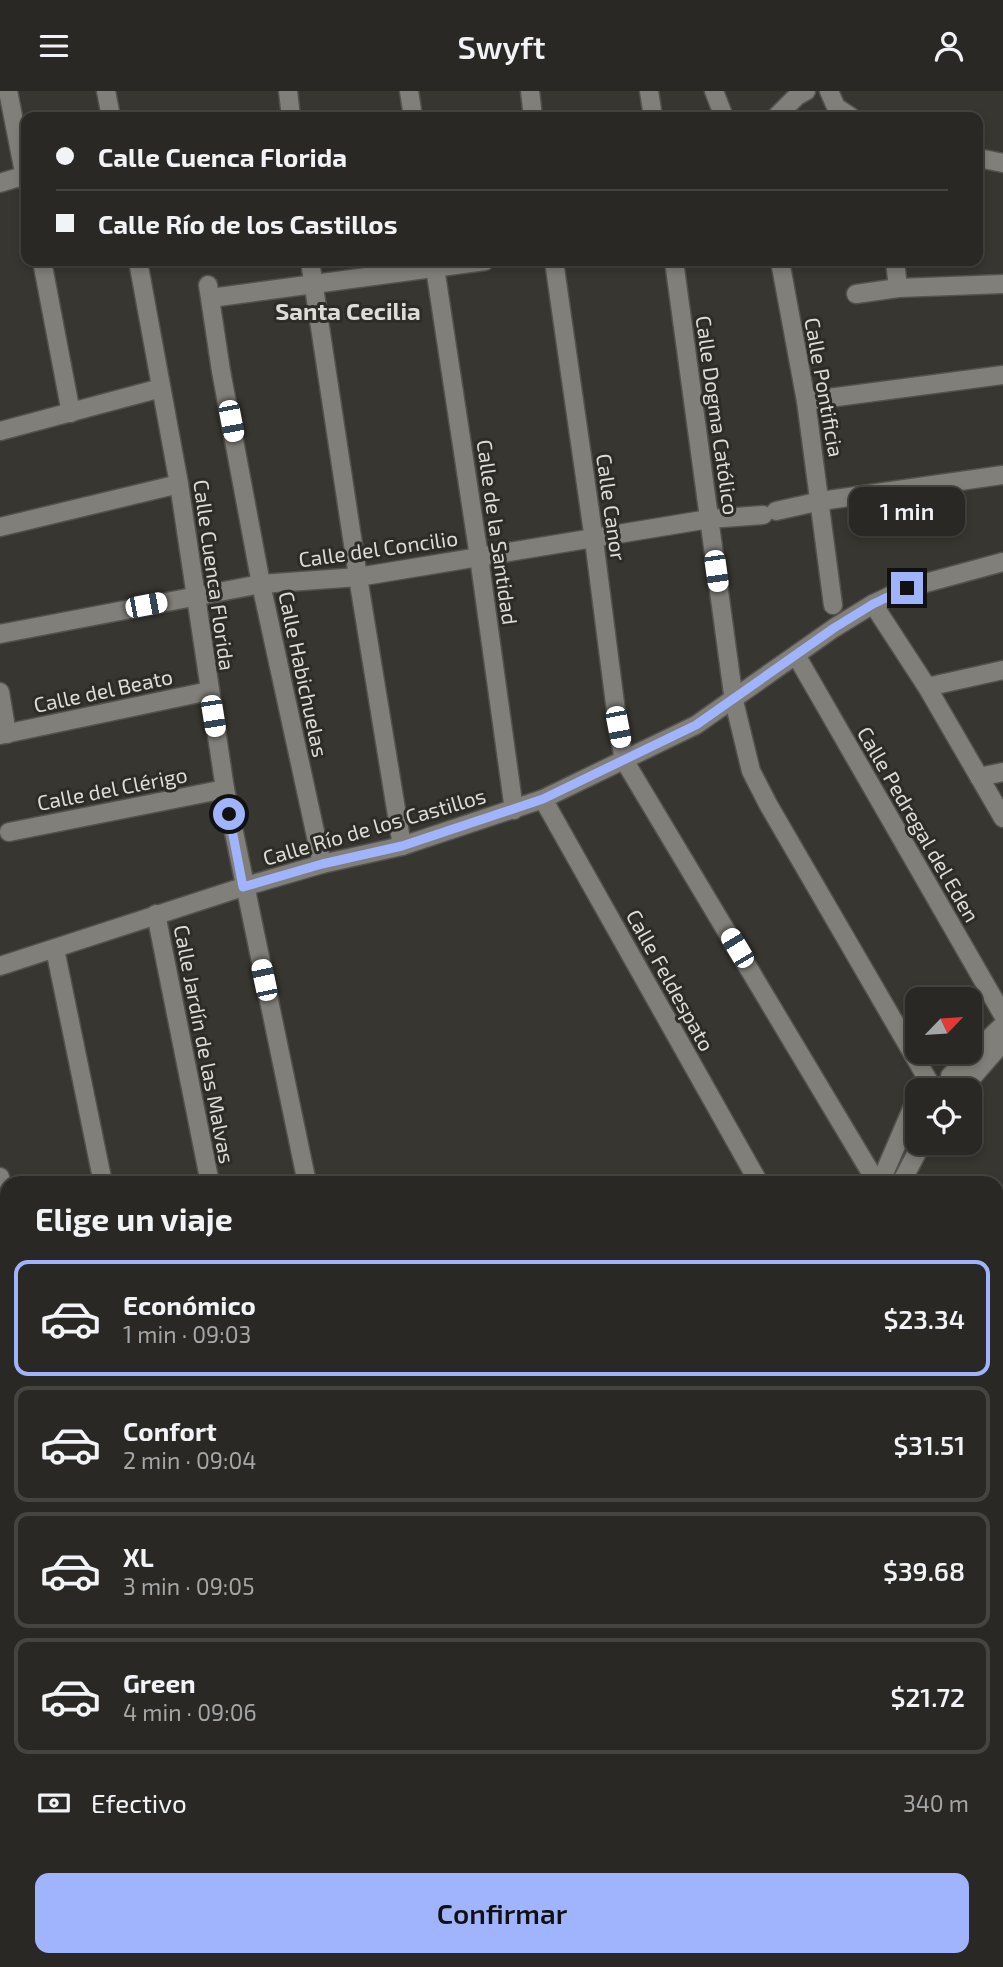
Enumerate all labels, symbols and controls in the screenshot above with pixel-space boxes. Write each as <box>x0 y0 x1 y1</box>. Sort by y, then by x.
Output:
icon: menu <box>35 27 73 65</box>
text: Swyft <box>457 27 546 65</box>
icon: person <box>930 27 968 65</box>
text: Calle Cuenca Florida <box>98 141 347 172</box>
text: Calle Río de los Castillos <box>98 208 397 239</box>
district label: Santa Cecilia <box>275 296 421 325</box>
street label: Calle Dogma Católico <box>692 314 744 516</box>
street label: Calle Pontificia <box>800 315 850 459</box>
car <box>217 398 246 444</box>
street label: Calle de la Santidad <box>473 438 523 626</box>
street label: Calle Canor <box>592 452 632 563</box>
street label: Calle Cuenca Florida <box>189 478 241 672</box>
callout: 1 min <box>849 487 965 535</box>
text: 1 min <box>880 497 934 525</box>
street label: Calle del Concilio <box>297 524 459 572</box>
car <box>703 549 730 593</box>
route end <box>891 572 923 604</box>
street label: Calle Habichuelas <box>274 589 334 759</box>
car <box>124 591 169 619</box>
street label: Calle del Beato <box>31 663 175 717</box>
car <box>200 694 227 738</box>
car <box>604 704 633 750</box>
street label: Calle Pedregal del Eden <box>853 722 985 926</box>
street label: Calle del Clérigo <box>35 761 189 815</box>
street label: Calle Río de los Castillos <box>260 782 488 870</box>
route start <box>213 798 245 830</box>
street label: Calle Feldespato <box>622 905 720 1055</box>
street label: Calle Jardín de las Malvas <box>170 923 240 1165</box>
car <box>718 925 757 971</box>
car <box>250 957 279 1003</box>
north arrow <box>905 987 982 1064</box>
map controls <box>905 987 982 1155</box>
button: locate <box>905 1078 982 1155</box>
text: Elige un viaje <box>35 1199 233 1237</box>
icon: car <box>39 1287 102 1350</box>
text: Económico <box>123 1289 256 1320</box>
text: $23.34 <box>883 1303 965 1334</box>
text: 1 min · 09:03 <box>123 1320 251 1348</box>
icon: car <box>39 1413 102 1476</box>
text: Confort <box>123 1415 217 1446</box>
text: $31.51 <box>893 1429 965 1460</box>
text: 2 min · 09:04 <box>123 1446 256 1474</box>
icon: car <box>39 1539 102 1602</box>
text: XL <box>123 1541 154 1572</box>
text: $39.68 <box>883 1555 965 1586</box>
text: 3 min · 09:05 <box>123 1572 254 1600</box>
icon: car <box>39 1665 102 1728</box>
text: Green <box>123 1667 196 1698</box>
text: $21.72 <box>891 1681 965 1712</box>
text: 4 min · 09:06 <box>123 1698 257 1726</box>
icon: cash <box>35 1784 73 1822</box>
text: Efectivo <box>91 1787 187 1818</box>
text: 340 m <box>903 1789 969 1817</box>
button: Confirmar <box>35 1873 969 1953</box>

